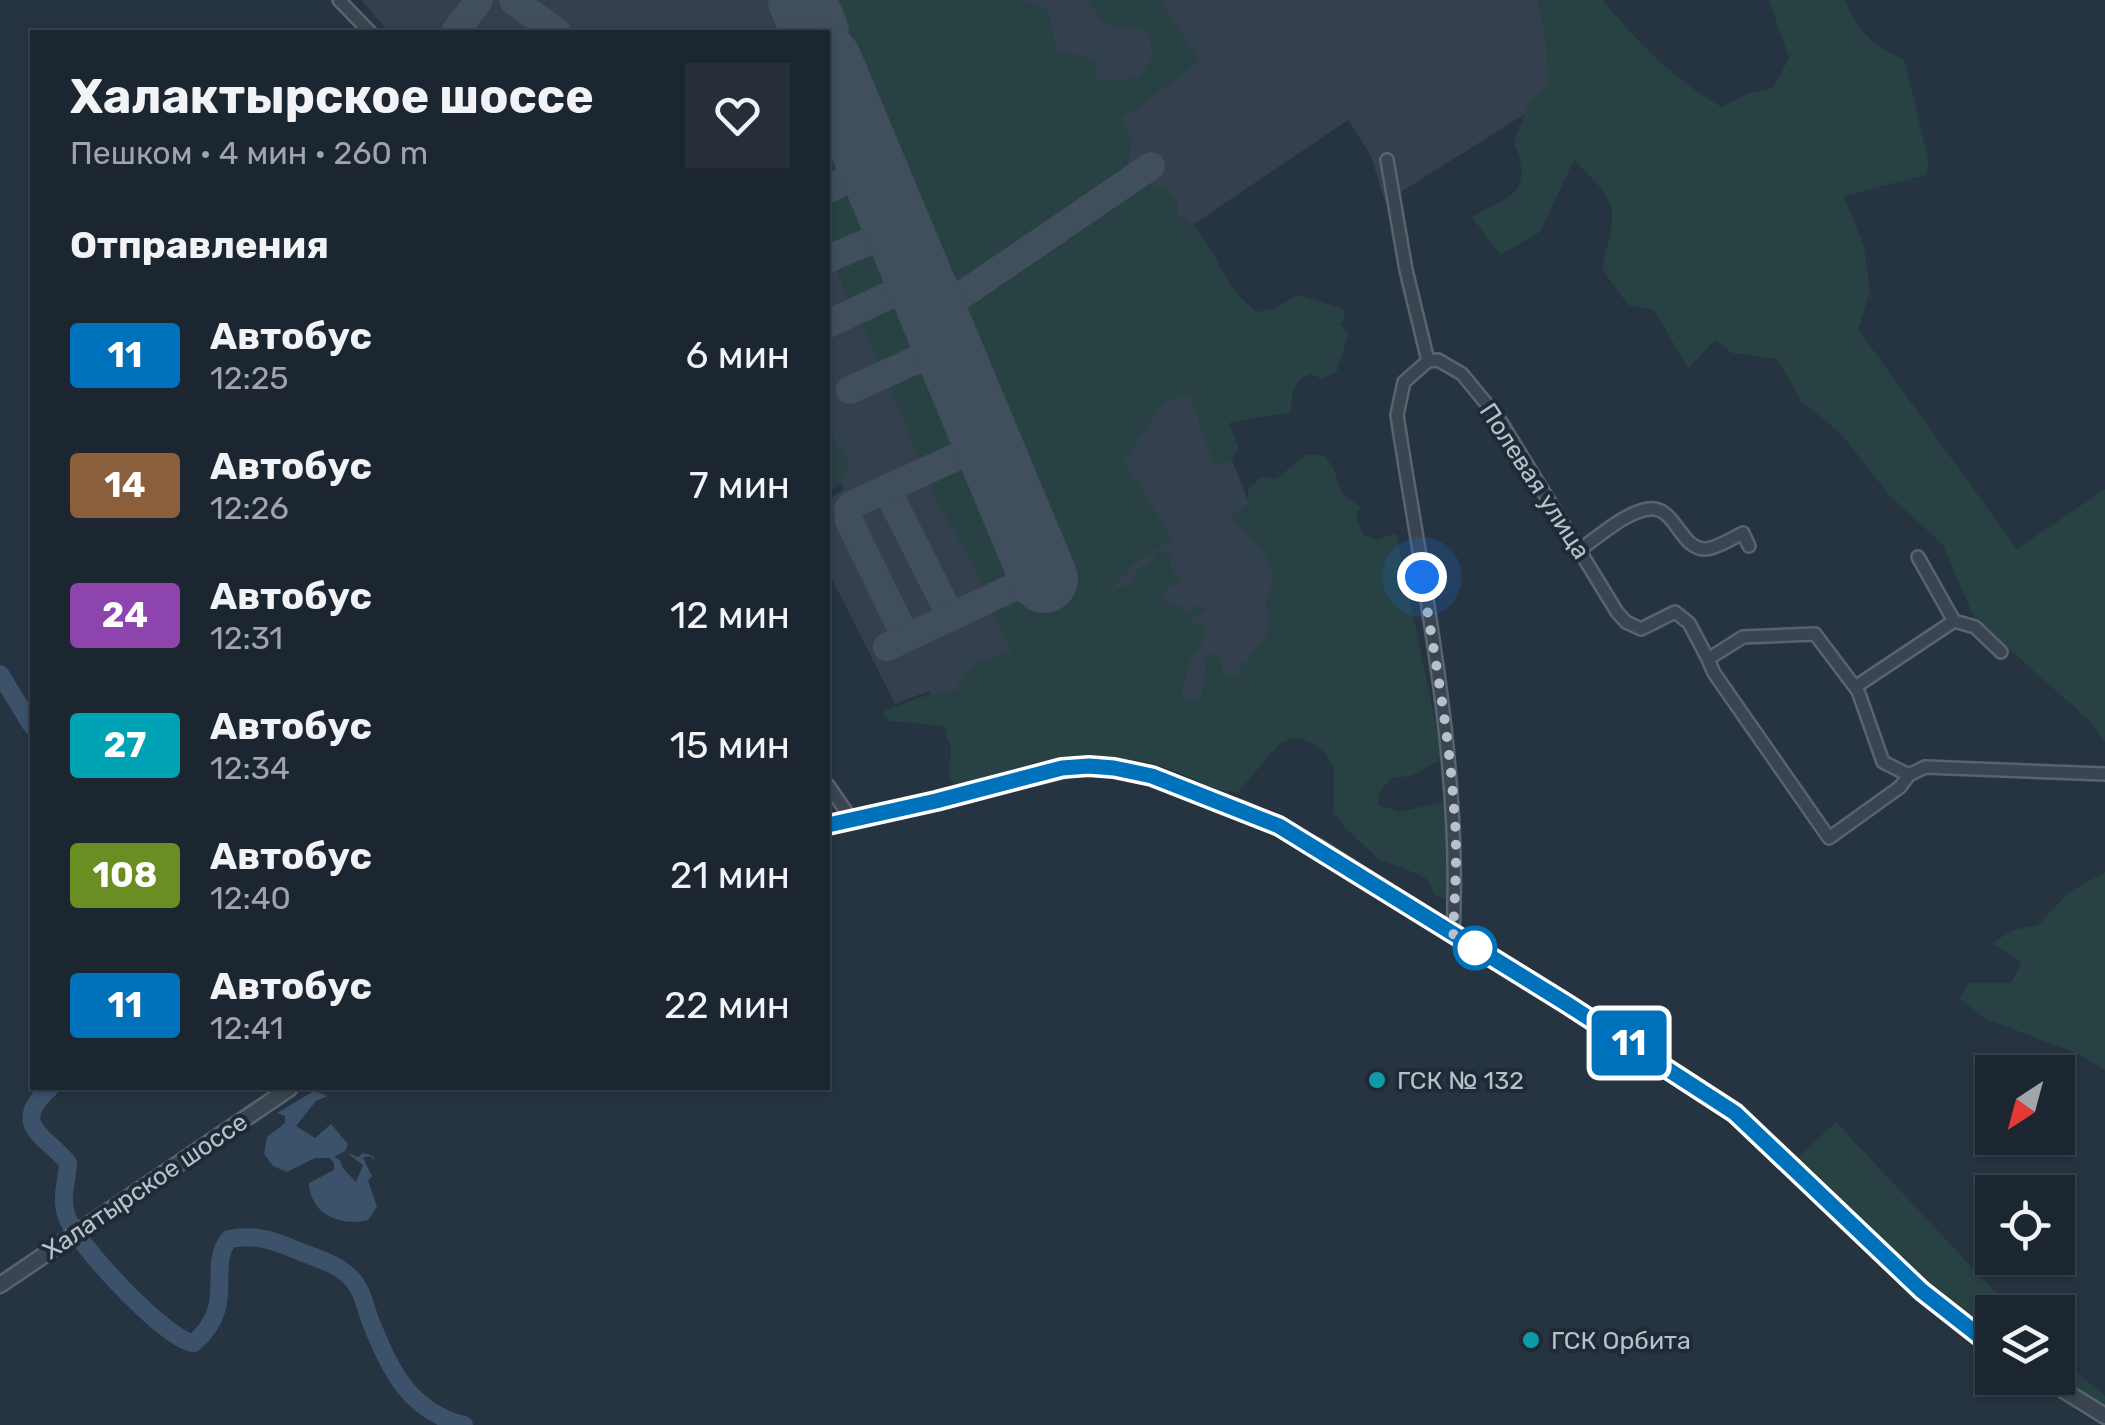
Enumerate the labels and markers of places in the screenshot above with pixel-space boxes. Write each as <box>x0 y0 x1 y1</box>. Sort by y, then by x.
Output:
unlabelled marker <box>1454 927 1496 969</box>
place label: ГСК № 132 <box>1397 1066 1524 1095</box>
marker: ГСК № 132 <box>1366 1069 1388 1091</box>
place label: ГСК Орбита <box>1551 1326 1691 1355</box>
marker: ГСК Орбита <box>1520 1329 1542 1351</box>

